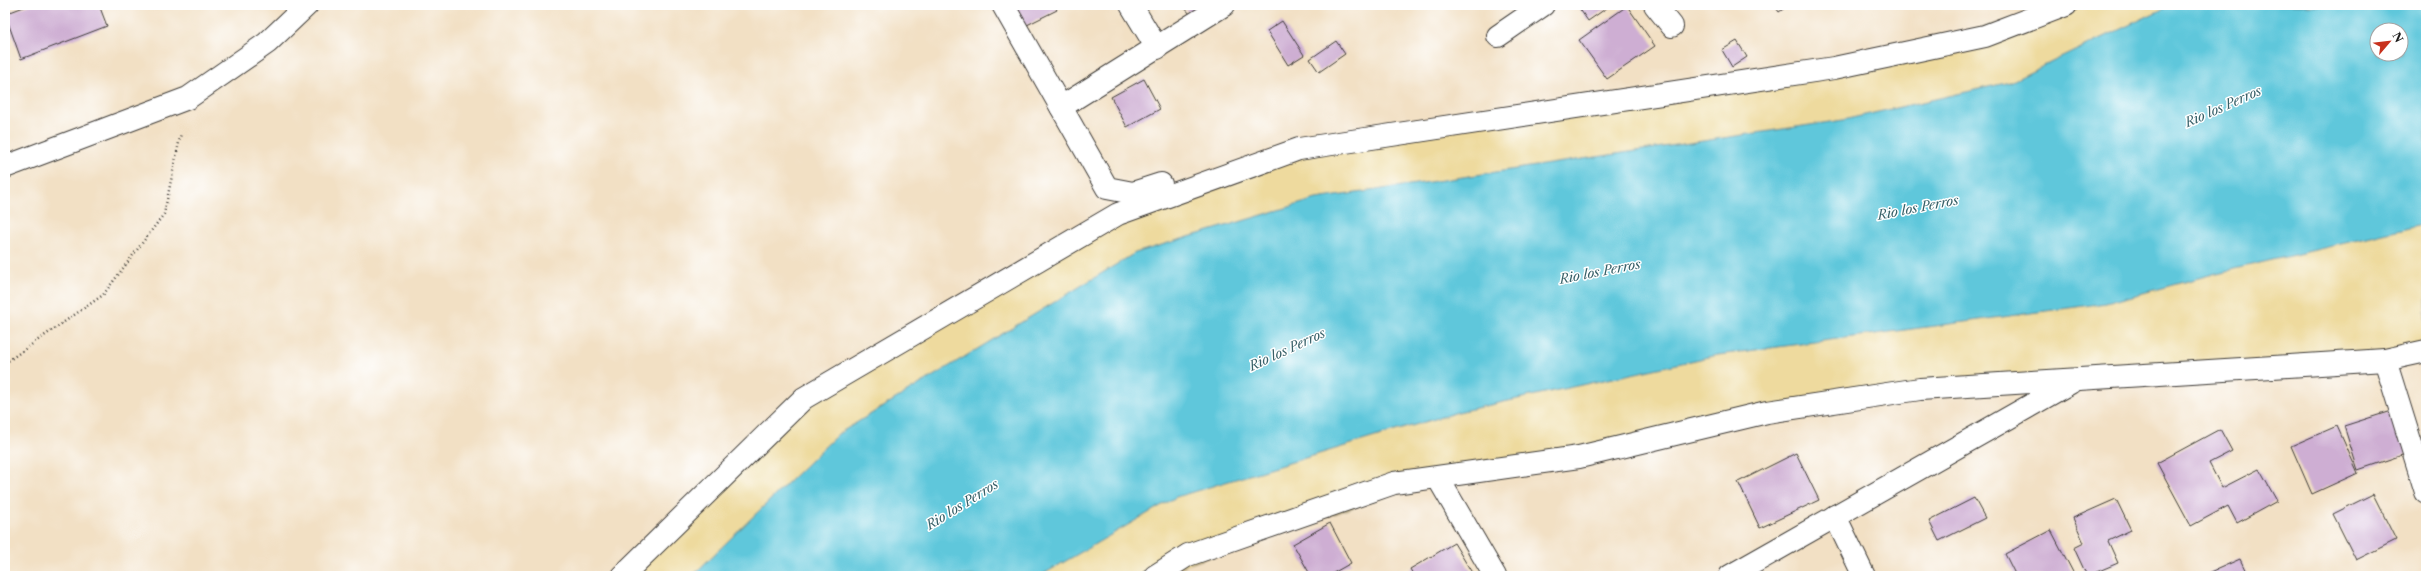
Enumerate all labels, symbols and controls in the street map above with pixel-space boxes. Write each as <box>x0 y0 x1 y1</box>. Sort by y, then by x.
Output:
north arrow <box>2369 22 2409 62</box>
text: N <box>2389 30 2406 45</box>
water label: Rio los Perros <box>2181 82 2264 130</box>
water label: Rio los Perros <box>1875 191 1960 223</box>
water label: Rio los Perros <box>1557 255 1642 287</box>
water label: Rio los Perros <box>1245 324 1328 374</box>
water label: Rio los Perros <box>922 475 1001 533</box>

